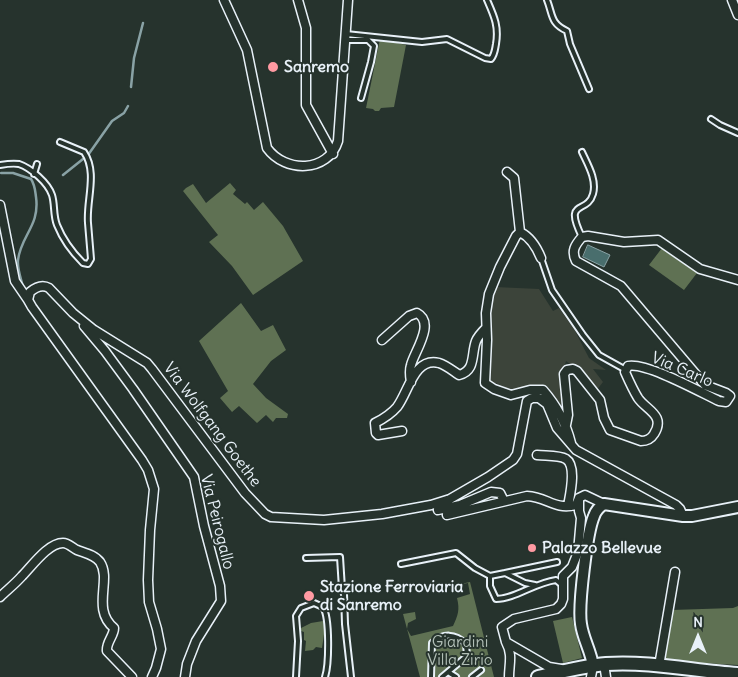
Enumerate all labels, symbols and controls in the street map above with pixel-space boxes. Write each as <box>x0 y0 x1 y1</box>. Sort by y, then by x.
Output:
place label: Sanremo <box>284 57 349 77</box>
marker: Sanremo <box>266 60 280 74</box>
street label: Via Carlo <box>648 348 716 392</box>
street label: Via Wolfgang Goethe <box>159 359 265 491</box>
street label: Via Peirogallo <box>196 472 238 572</box>
place label: Palazzo Bellevue <box>542 538 662 558</box>
marker: Palazzo Bellevue <box>526 542 538 554</box>
place label: Stazione Ferroviaria di Sanremo <box>320 577 464 615</box>
marker: Stazione Ferroviaria di Sanremo <box>302 589 316 603</box>
north arrow <box>673 612 723 662</box>
text: N <box>693 613 703 631</box>
park label: Giardini Villa Zirio <box>427 632 493 670</box>

